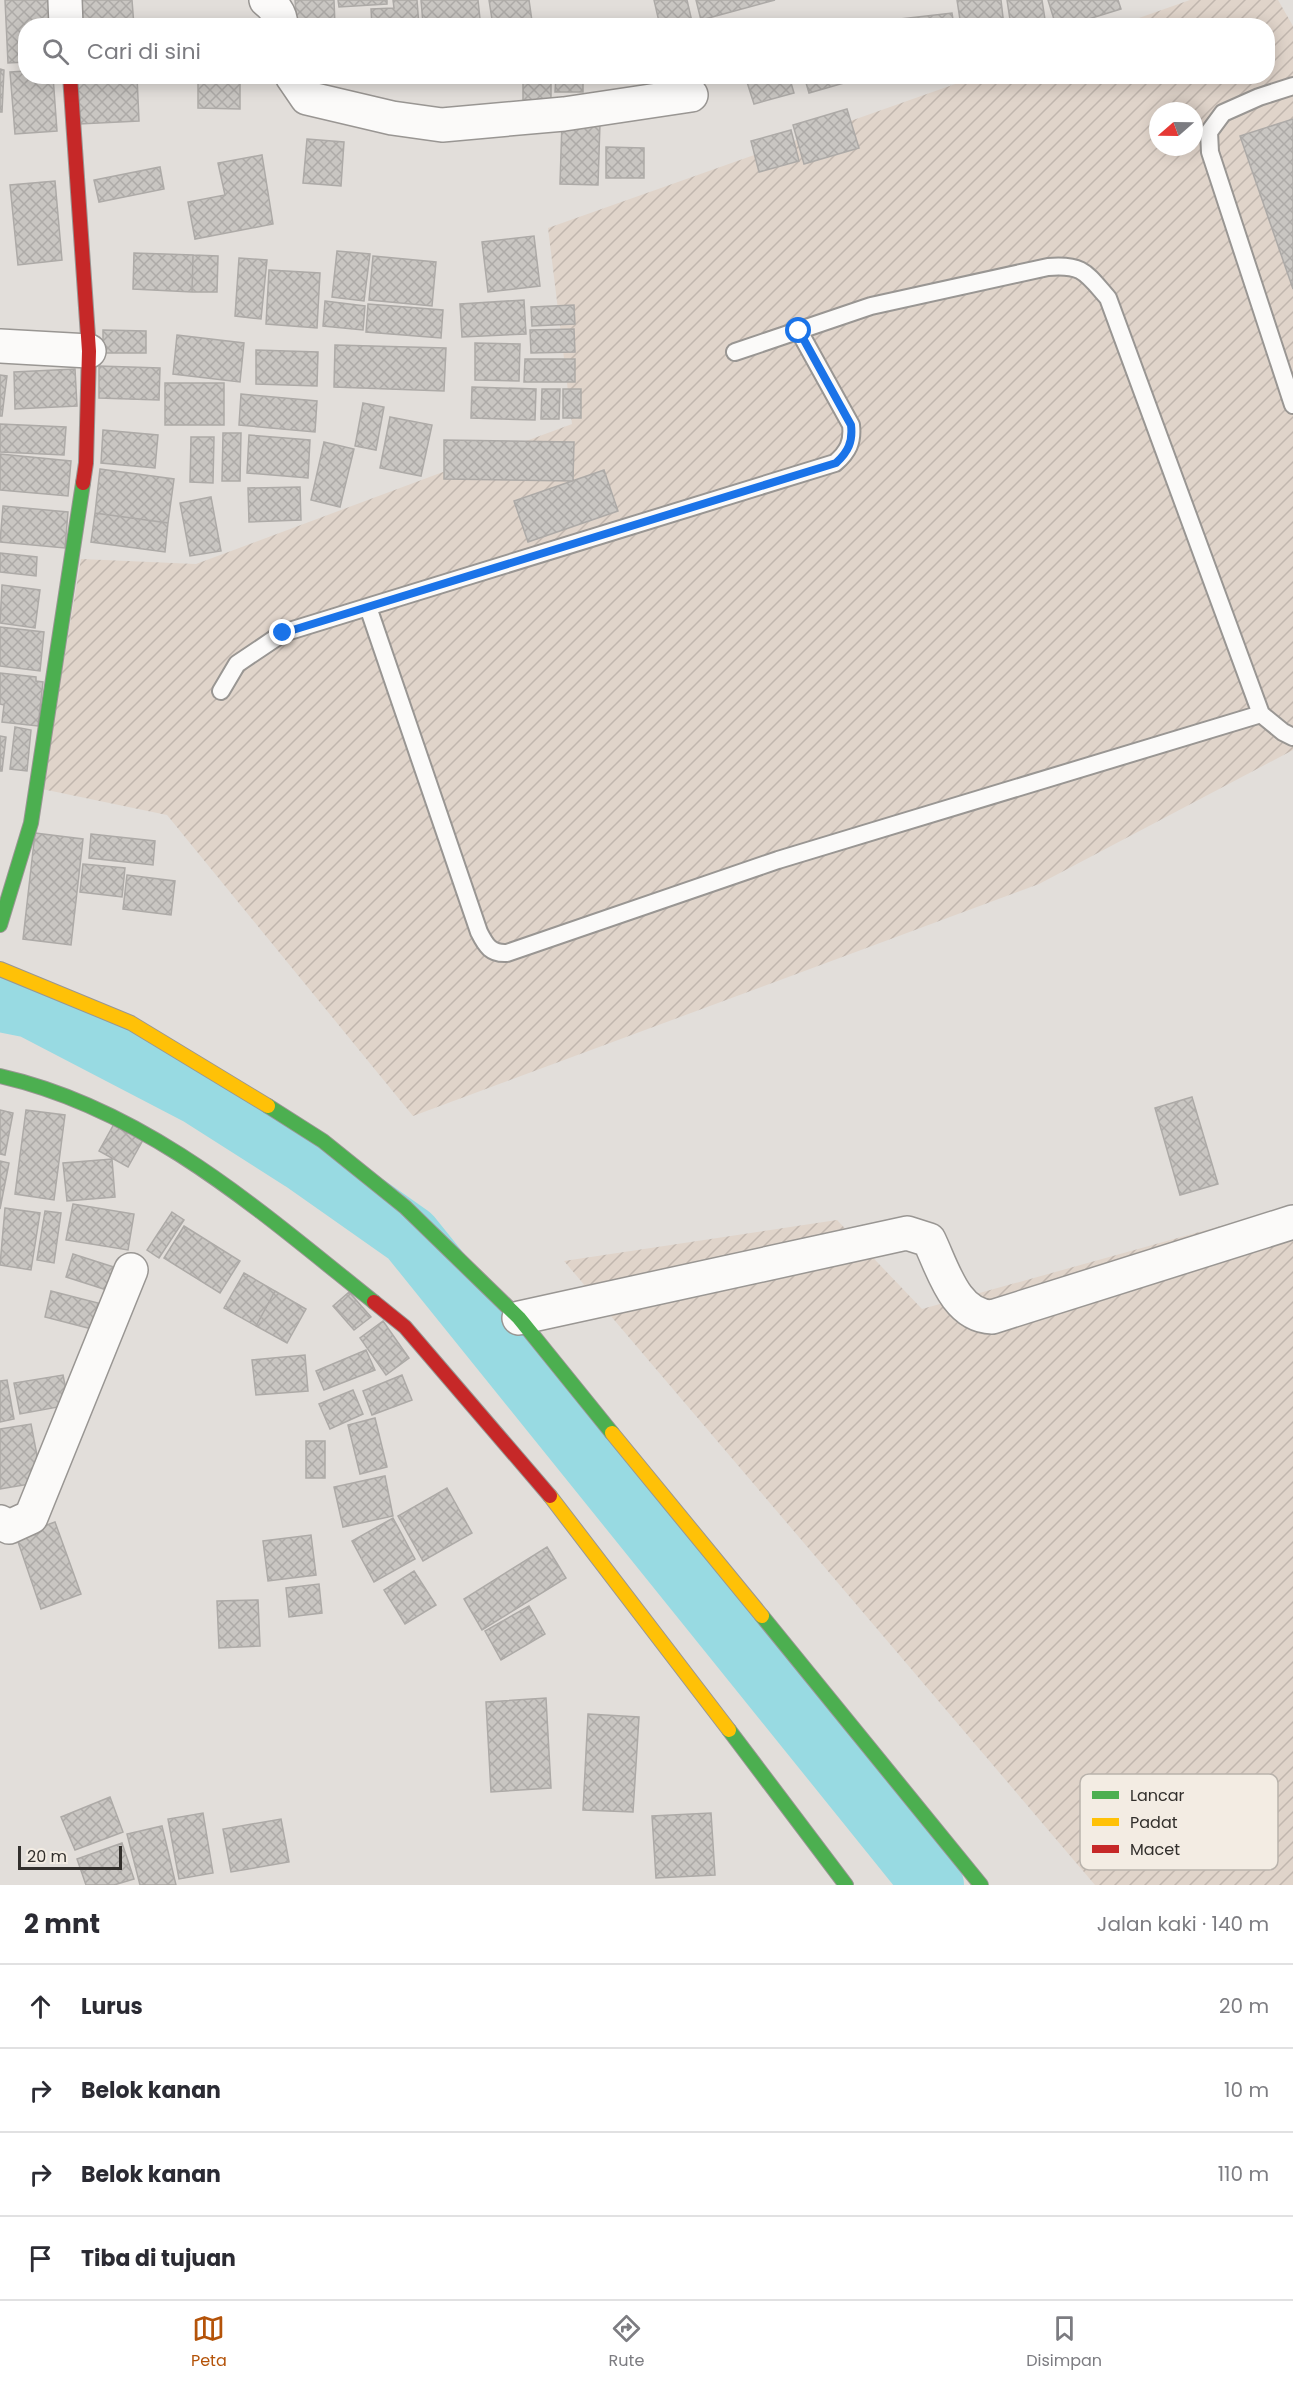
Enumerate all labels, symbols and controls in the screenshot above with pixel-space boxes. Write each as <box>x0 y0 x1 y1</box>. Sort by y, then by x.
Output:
search box <box>18 18 1275 84</box>
icon: search <box>39 35 72 68</box>
text: Cari di sini <box>87 36 201 67</box>
north arrow <box>1149 102 1203 156</box>
route start <box>785 317 811 343</box>
route end <box>269 619 295 645</box>
legend <box>1080 1774 1278 1870</box>
text: Lancar <box>1130 1784 1184 1807</box>
text: Padat <box>1130 1811 1178 1834</box>
text: Macet <box>1130 1838 1180 1861</box>
scale bar <box>18 1843 122 1870</box>
text: 20 m <box>27 1845 67 1868</box>
text: 2 mnt <box>24 1906 100 1942</box>
text: Jalan kaki · 140 m <box>1097 1910 1269 1938</box>
icon: ahead <box>24 1990 57 2023</box>
text: Lurus <box>81 1991 143 2022</box>
text: 20 m <box>1219 1992 1269 2020</box>
icon: right <box>24 2074 57 2107</box>
text: Belok kanan <box>81 2075 221 2106</box>
text: 10 m <box>1224 2076 1269 2104</box>
icon: right <box>24 2158 57 2191</box>
text: Belok kanan <box>81 2159 221 2190</box>
text: 110 m <box>1218 2160 1269 2188</box>
icon: arrive <box>24 2242 57 2275</box>
text: Tiba di tujuan <box>81 2243 236 2274</box>
tab: Peta <box>191 2312 227 2373</box>
tab: Rute <box>609 2312 644 2373</box>
tab: Disimpan <box>1026 2312 1102 2373</box>

